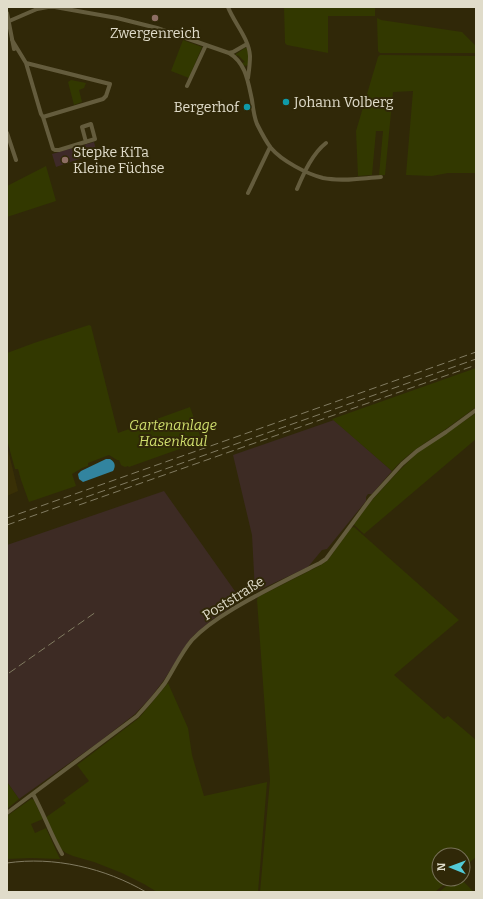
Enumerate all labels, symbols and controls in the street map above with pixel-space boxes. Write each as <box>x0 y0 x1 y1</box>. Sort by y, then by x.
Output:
marker: Zwergenreich <box>150 13 160 23</box>
place label: Zwergenreich <box>110 25 200 42</box>
place label: Johann Volberg <box>293 94 394 111</box>
marker: Johann Volberg <box>281 97 291 107</box>
place label: Bergerhof <box>174 99 240 116</box>
marker: Bergerhof <box>242 102 252 112</box>
place label: Stepke KiTa Kleine Füchse <box>73 144 164 177</box>
marker: Stepke KiTa Kleine Füchse <box>60 155 70 165</box>
park label: Gartenanlage Hasenkaul <box>129 417 217 450</box>
street label: Poststraße <box>199 573 267 624</box>
north arrow <box>431 847 471 887</box>
text: N <box>435 862 448 871</box>

